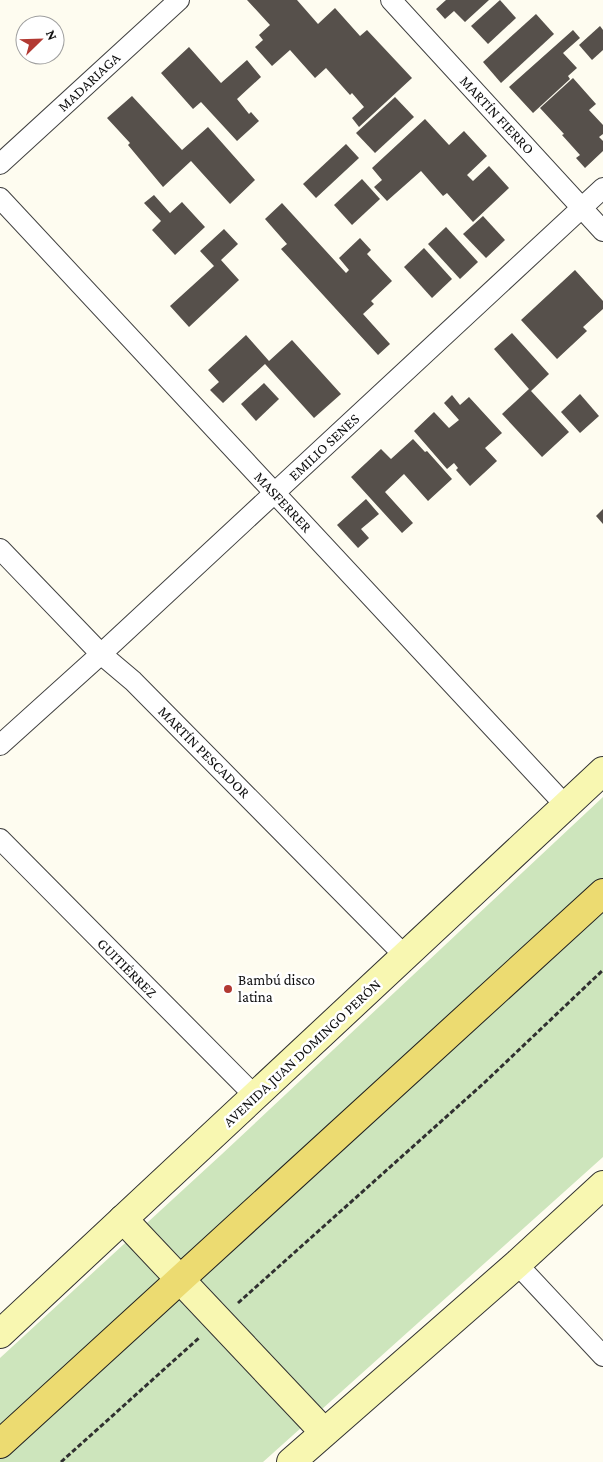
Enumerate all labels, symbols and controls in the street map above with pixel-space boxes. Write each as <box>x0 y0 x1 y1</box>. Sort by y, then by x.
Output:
north arrow <box>15 15 65 65</box>
text: N <box>43 27 61 43</box>
street label: MADARIAGA <box>55 49 124 115</box>
street label: MARTÍN FIERRO <box>457 73 537 157</box>
street label: EMILIO SENES <box>286 410 362 484</box>
street label: MASFERRER <box>251 469 315 536</box>
street label: MARTÍN PESCADOR <box>155 703 253 801</box>
street label: GUITIÉRREZ <box>94 935 160 1001</box>
place label: Bambú disco latina <box>238 972 315 1005</box>
street label: AVENIDA JUAN DOMINGO PERÓN <box>220 976 385 1131</box>
marker: Bambú disco latina <box>222 983 234 995</box>

